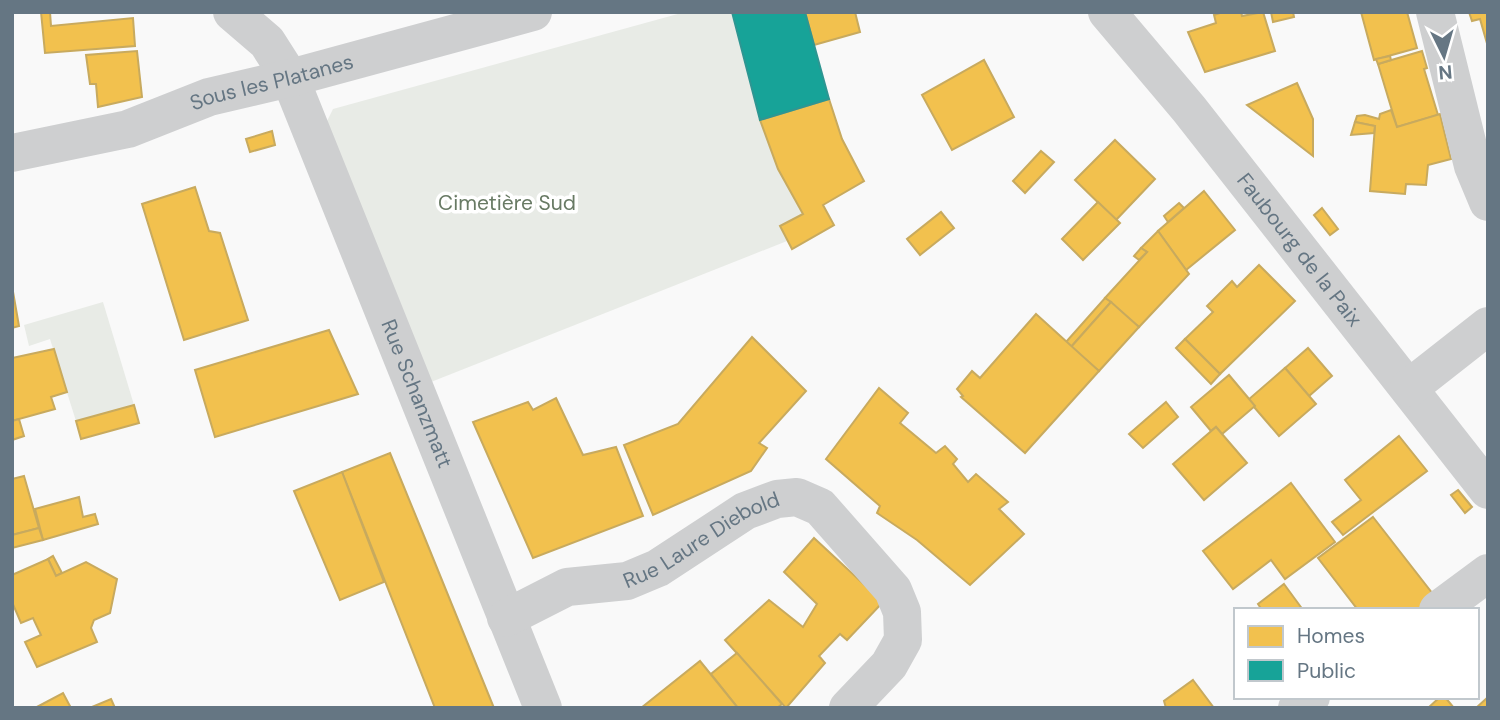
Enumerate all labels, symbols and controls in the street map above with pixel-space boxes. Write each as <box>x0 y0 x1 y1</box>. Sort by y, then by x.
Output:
north arrow <box>1409 21 1479 91</box>
street label: Sous les Platanes <box>186 47 357 117</box>
text: N <box>1437 59 1453 85</box>
street label: Faubourg de la Paix <box>1231 167 1368 332</box>
park label: Cimetière Sud <box>438 189 576 217</box>
street label: Rue Schanzmatt <box>374 315 459 472</box>
street label: Rue Laure Diebold <box>619 485 784 595</box>
legend <box>1234 608 1479 699</box>
text: Homes <box>1297 622 1365 650</box>
text: Public <box>1297 657 1356 685</box>

